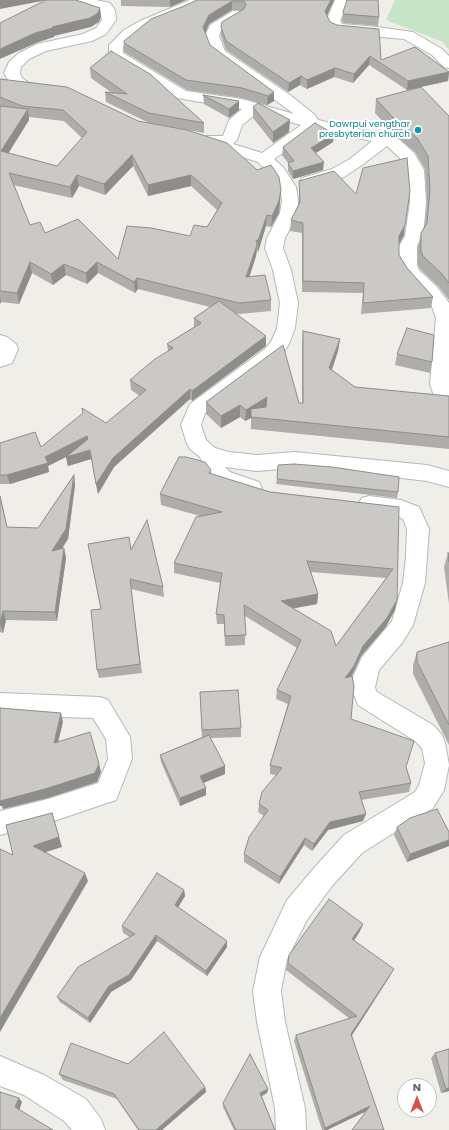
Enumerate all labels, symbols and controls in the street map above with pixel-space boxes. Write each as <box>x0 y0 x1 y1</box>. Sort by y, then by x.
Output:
place label: Dawrpui vengthar presbyterian church <box>319 120 410 141</box>
marker: Dawrpui vengthar presbyterian church <box>413 125 423 135</box>
north arrow <box>397 1078 437 1118</box>
text: N <box>413 1079 421 1095</box>

